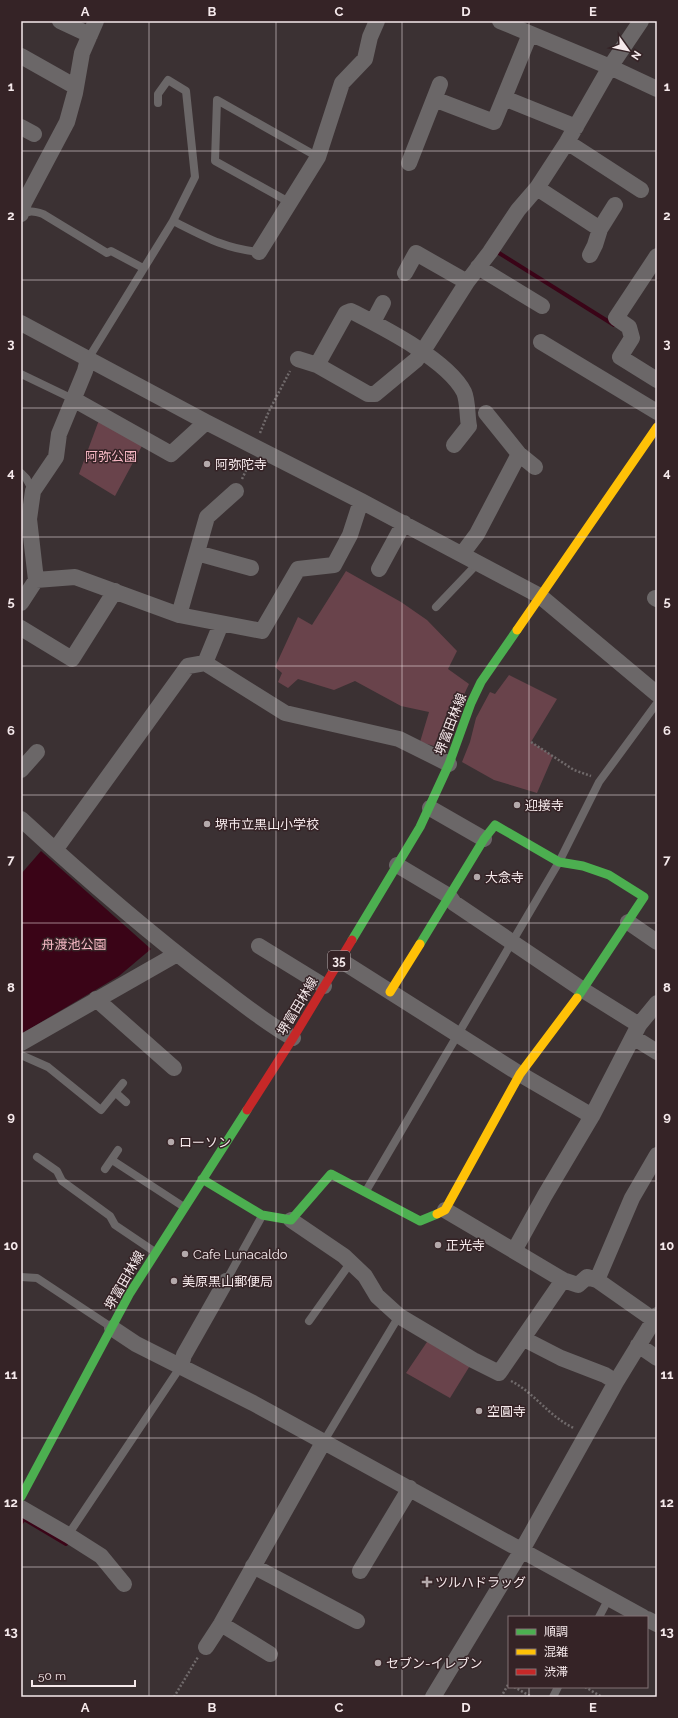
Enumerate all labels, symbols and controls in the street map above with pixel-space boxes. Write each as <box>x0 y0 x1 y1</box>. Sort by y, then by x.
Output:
text: A <box>81 4 90 19</box>
text: B <box>208 4 217 19</box>
text: C <box>335 4 344 19</box>
text: D <box>461 4 471 19</box>
text: E <box>589 4 597 19</box>
north arrow <box>608 30 648 70</box>
text: N <box>628 48 644 62</box>
text: 1 <box>8 79 15 94</box>
text: 1 <box>664 79 671 94</box>
text: 2 <box>7 208 15 223</box>
text: 2 <box>663 208 671 223</box>
text: 3 <box>7 336 15 351</box>
text: 3 <box>663 336 671 351</box>
park label: 阿弥公園 <box>85 449 137 464</box>
place label: 阿弥陀寺 <box>215 457 267 472</box>
marker: 阿弥陀寺 <box>202 459 212 469</box>
text: 4 <box>7 465 15 480</box>
text: 4 <box>663 465 671 480</box>
text: 5 <box>7 594 15 609</box>
text: 5 <box>663 594 671 609</box>
street label: 堺富田林線 <box>432 691 469 757</box>
text: 6 <box>7 723 15 738</box>
text: 6 <box>663 723 671 738</box>
place label: 迎接寺 <box>525 798 564 813</box>
marker: 迎接寺 <box>512 800 522 810</box>
place label: 堺市立黒山小学校 <box>215 817 319 832</box>
marker: 堺市立黒山小学校 <box>202 819 212 829</box>
text: 7 <box>7 852 15 867</box>
text: 7 <box>663 852 671 867</box>
place label: 大念寺 <box>485 870 524 885</box>
marker: 大念寺 <box>472 872 482 882</box>
park label: 舟渡池公園 <box>41 937 107 952</box>
road number: 35 <box>328 951 350 971</box>
street label: 堺富田林線 <box>274 975 321 1038</box>
text: 8 <box>7 980 15 995</box>
text: 8 <box>663 980 671 995</box>
text: 9 <box>7 1109 15 1124</box>
text: 9 <box>663 1109 671 1124</box>
place label: ローソン <box>179 1135 231 1150</box>
marker: ローソン <box>166 1137 176 1147</box>
text: 10 <box>4 1238 18 1253</box>
place label: 正光寺 <box>446 1238 485 1253</box>
text: 10 <box>660 1238 674 1253</box>
marker: 正光寺 <box>433 1240 443 1250</box>
place label: Cafe Lunacaldo <box>193 1247 288 1262</box>
street label: 堺富田林線 <box>102 1248 147 1312</box>
marker: Cafe Lunacaldo <box>180 1249 190 1259</box>
place label: 美原黒山郵便局 <box>182 1274 273 1289</box>
marker: 美原黒山郵便局 <box>169 1276 179 1286</box>
text: 11 <box>5 1367 18 1382</box>
text: 11 <box>661 1367 674 1382</box>
place label: 空圓寺 <box>487 1404 526 1419</box>
marker: 空圓寺 <box>474 1406 484 1416</box>
text: 12 <box>4 1495 18 1510</box>
text: 12 <box>660 1495 674 1510</box>
place label: ツルハドラッグ <box>435 1575 526 1590</box>
marker: ツルハドラッグ <box>422 1577 432 1587</box>
legend <box>508 1616 648 1688</box>
text: 13 <box>4 1624 18 1639</box>
text: 13 <box>660 1624 674 1639</box>
text: 順調 <box>544 1625 568 1639</box>
text: 混雑 <box>544 1645 568 1659</box>
place label: セブン-イレブン <box>386 1656 483 1671</box>
marker: セブン-イレブン <box>373 1658 383 1668</box>
scale bar <box>32 1662 135 1688</box>
text: 渋滞 <box>544 1665 568 1679</box>
text: 50 m <box>38 1669 66 1683</box>
text: A <box>81 1700 90 1715</box>
text: B <box>208 1700 217 1715</box>
text: C <box>335 1700 344 1715</box>
text: D <box>461 1700 471 1715</box>
text: E <box>589 1700 597 1715</box>

